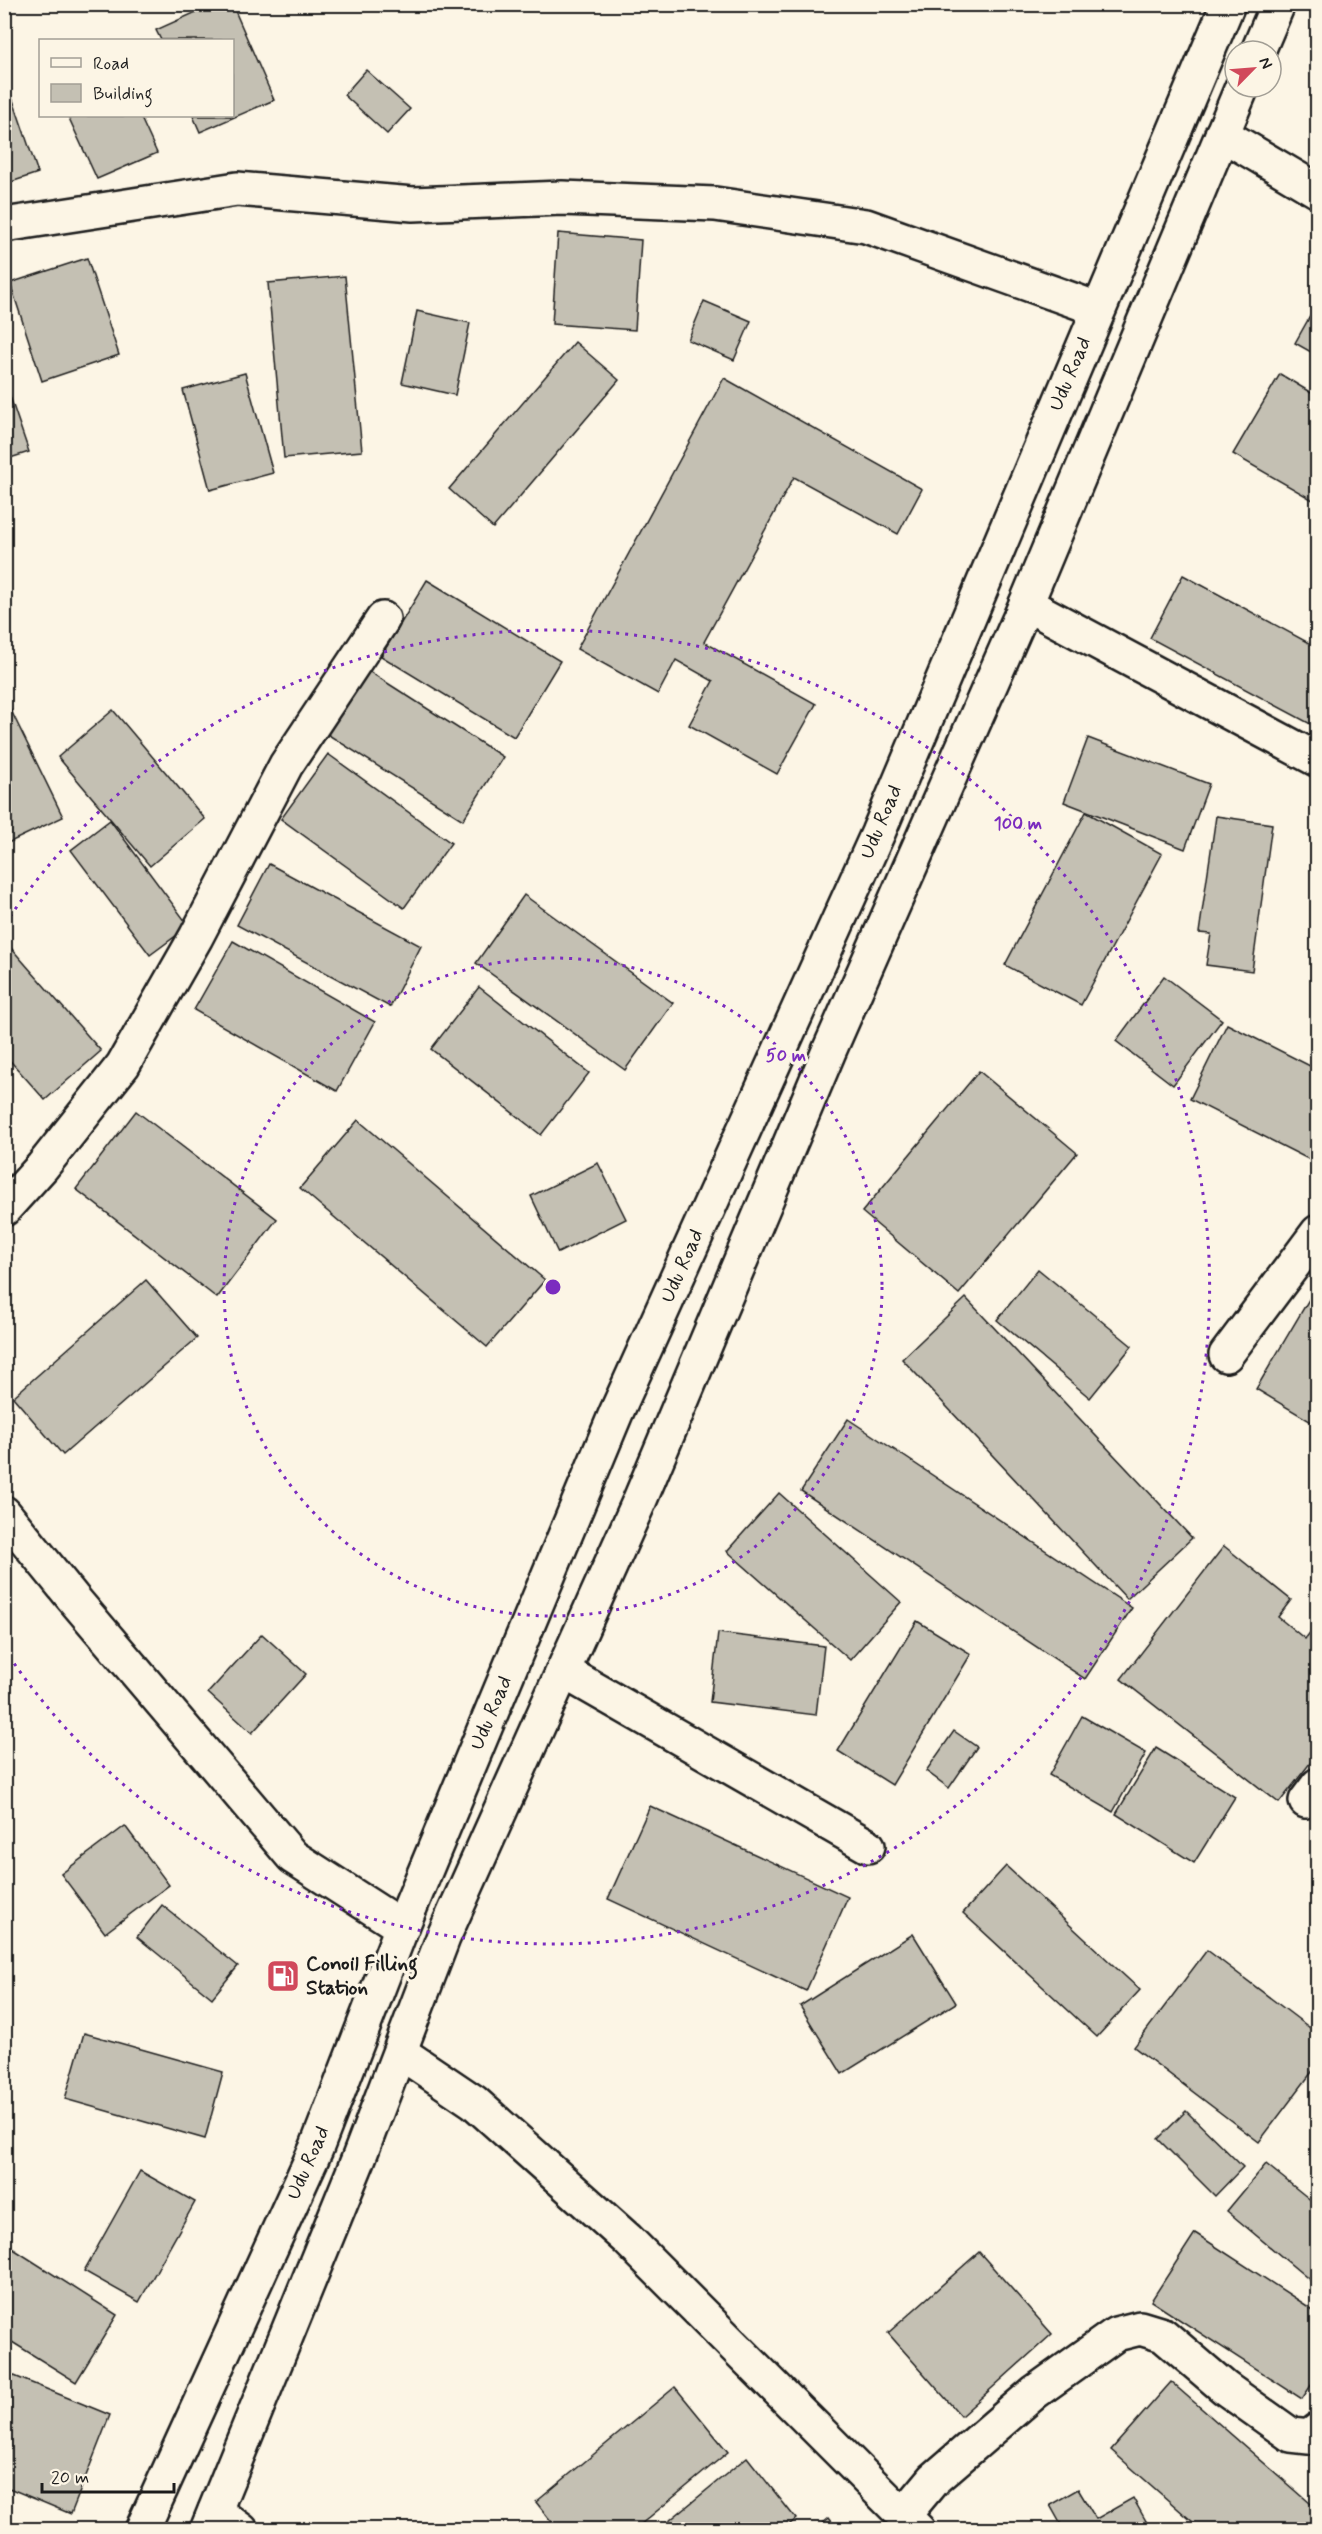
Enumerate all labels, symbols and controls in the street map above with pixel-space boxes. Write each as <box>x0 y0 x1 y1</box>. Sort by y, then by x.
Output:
legend <box>39 39 234 117</box>
north arrow <box>1223 39 1283 99</box>
text: Road <box>93 52 129 76</box>
text: N <box>1253 54 1277 73</box>
text: Building <box>93 82 153 108</box>
street label: Udu Road <box>1042 333 1098 415</box>
street label: Udu Road <box>853 781 909 863</box>
text: 100 m <box>994 812 1042 836</box>
text: 50 m <box>766 1044 806 1068</box>
street label: Udu Road <box>653 1225 711 1307</box>
centre of rings <box>543 1277 563 1297</box>
street label: Udu Road <box>463 1672 519 1754</box>
place label: Conoil Filling Station <box>306 1950 418 2002</box>
fuel station icon: Conoil Filling Station <box>265 1958 301 1994</box>
street label: Udu Road <box>279 2122 337 2204</box>
scale bar <box>42 2456 174 2494</box>
text: 20 m <box>51 2466 89 2490</box>

